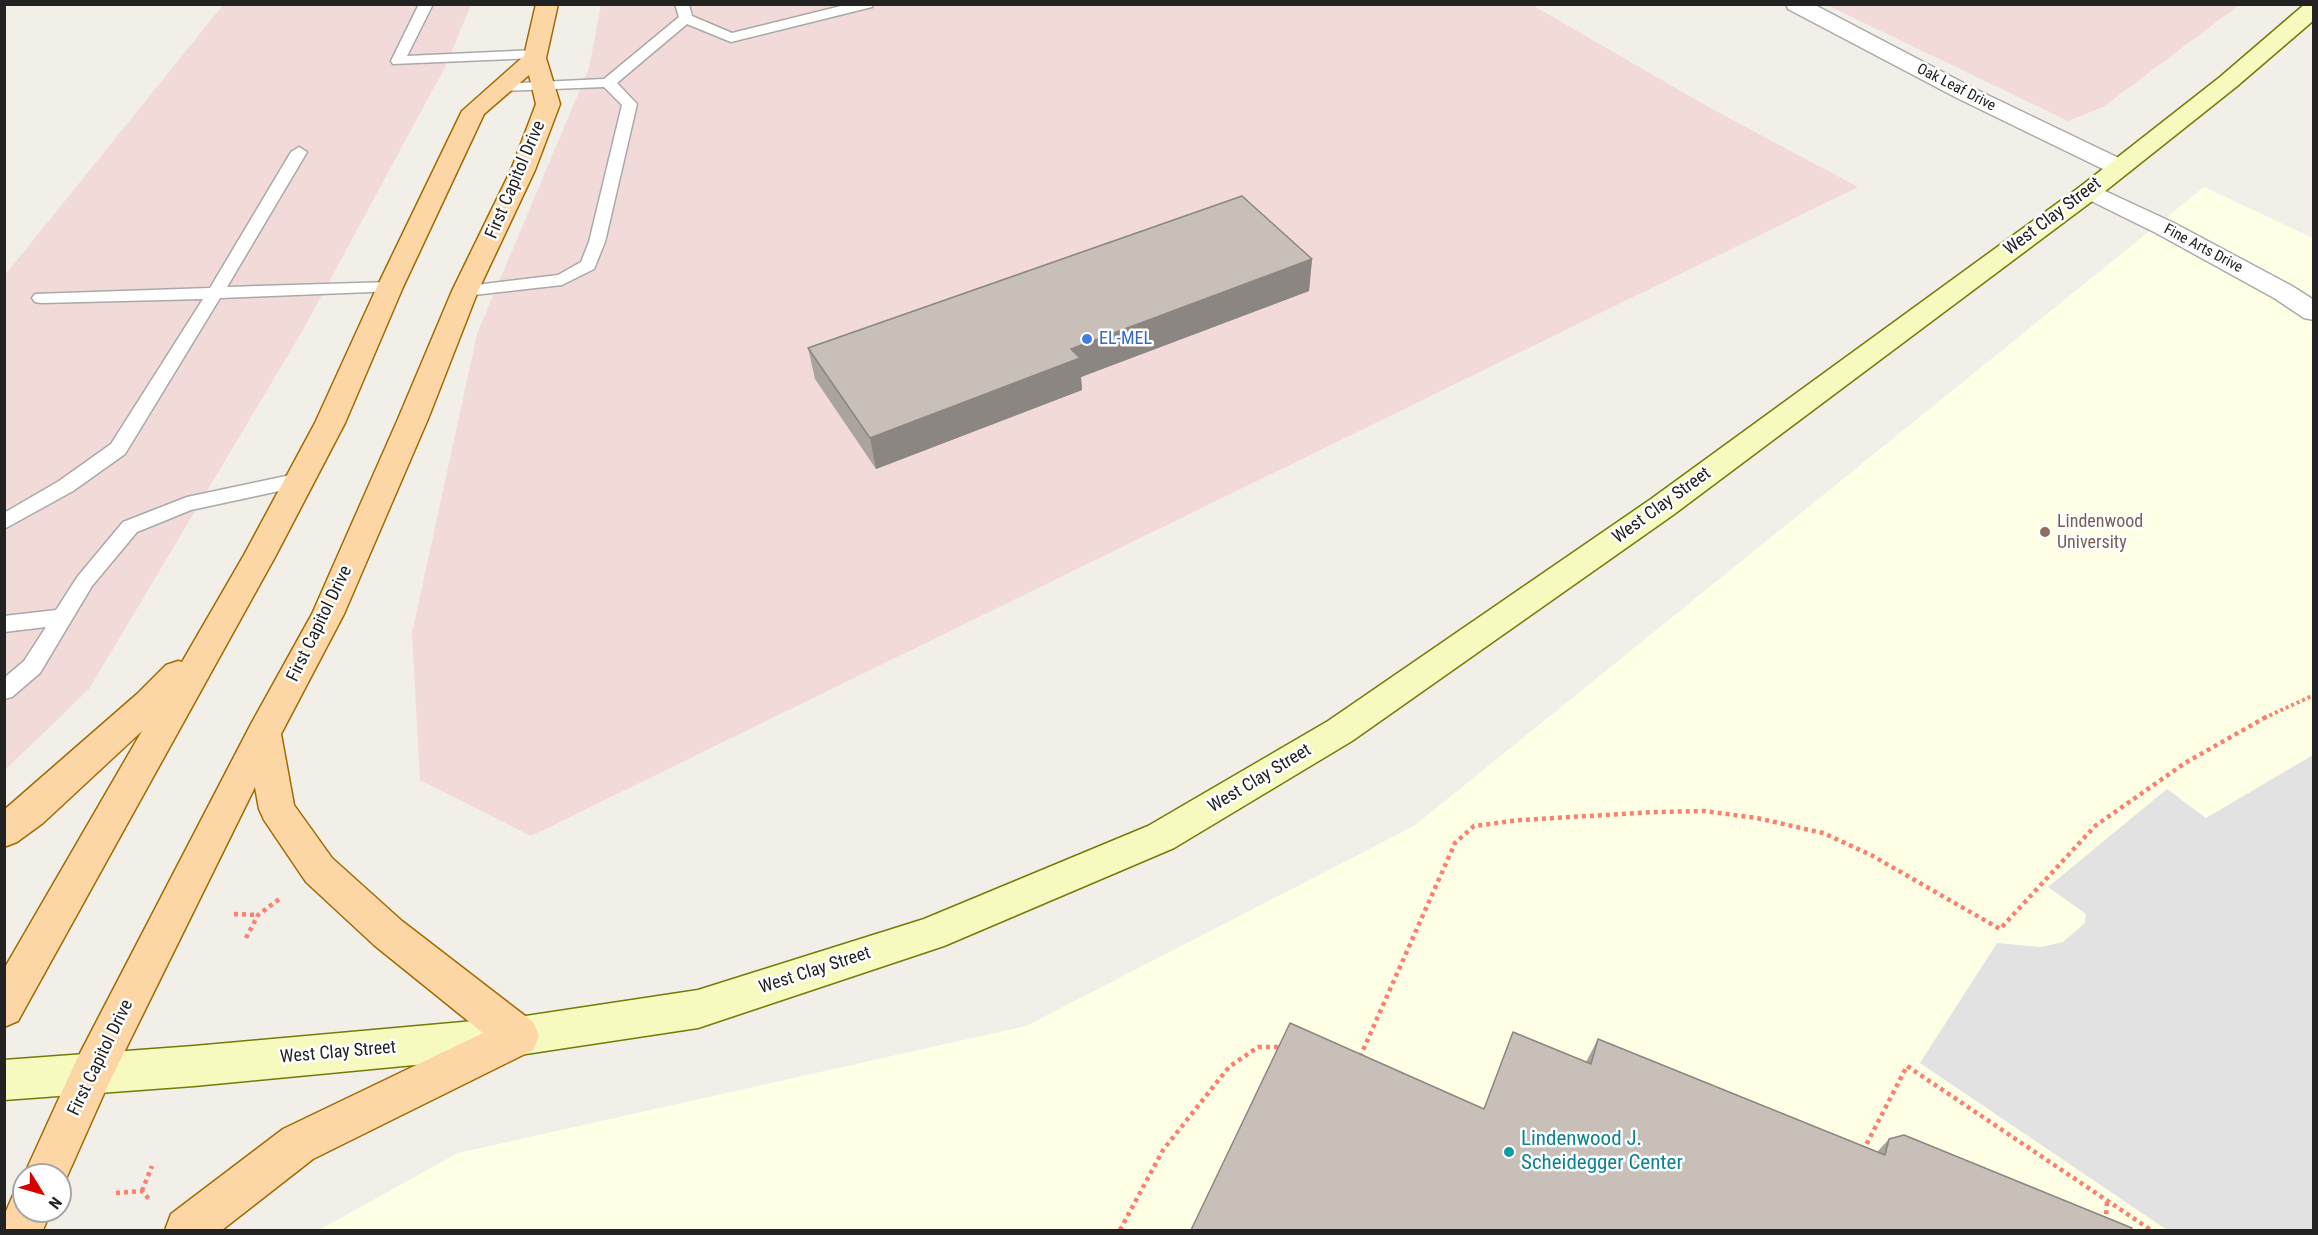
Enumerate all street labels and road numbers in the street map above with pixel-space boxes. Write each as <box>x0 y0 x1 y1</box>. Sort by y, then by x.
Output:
street label: Oak Leaf Drive <box>1914 60 1998 116</box>
street label: First Capitol Drive <box>481 118 551 242</box>
street label: West Clay Street <box>2000 173 2106 261</box>
street label: Fine Arts Drive <box>2161 221 2245 277</box>
street label: West Clay Street <box>1609 463 1715 549</box>
street label: First Capitol Drive <box>283 563 357 685</box>
street label: West Clay Street <box>1205 740 1315 818</box>
street label: West Clay Street <box>756 943 874 999</box>
street label: First Capitol Drive <box>64 997 138 1119</box>
street label: West Clay Street <box>279 1037 397 1069</box>

